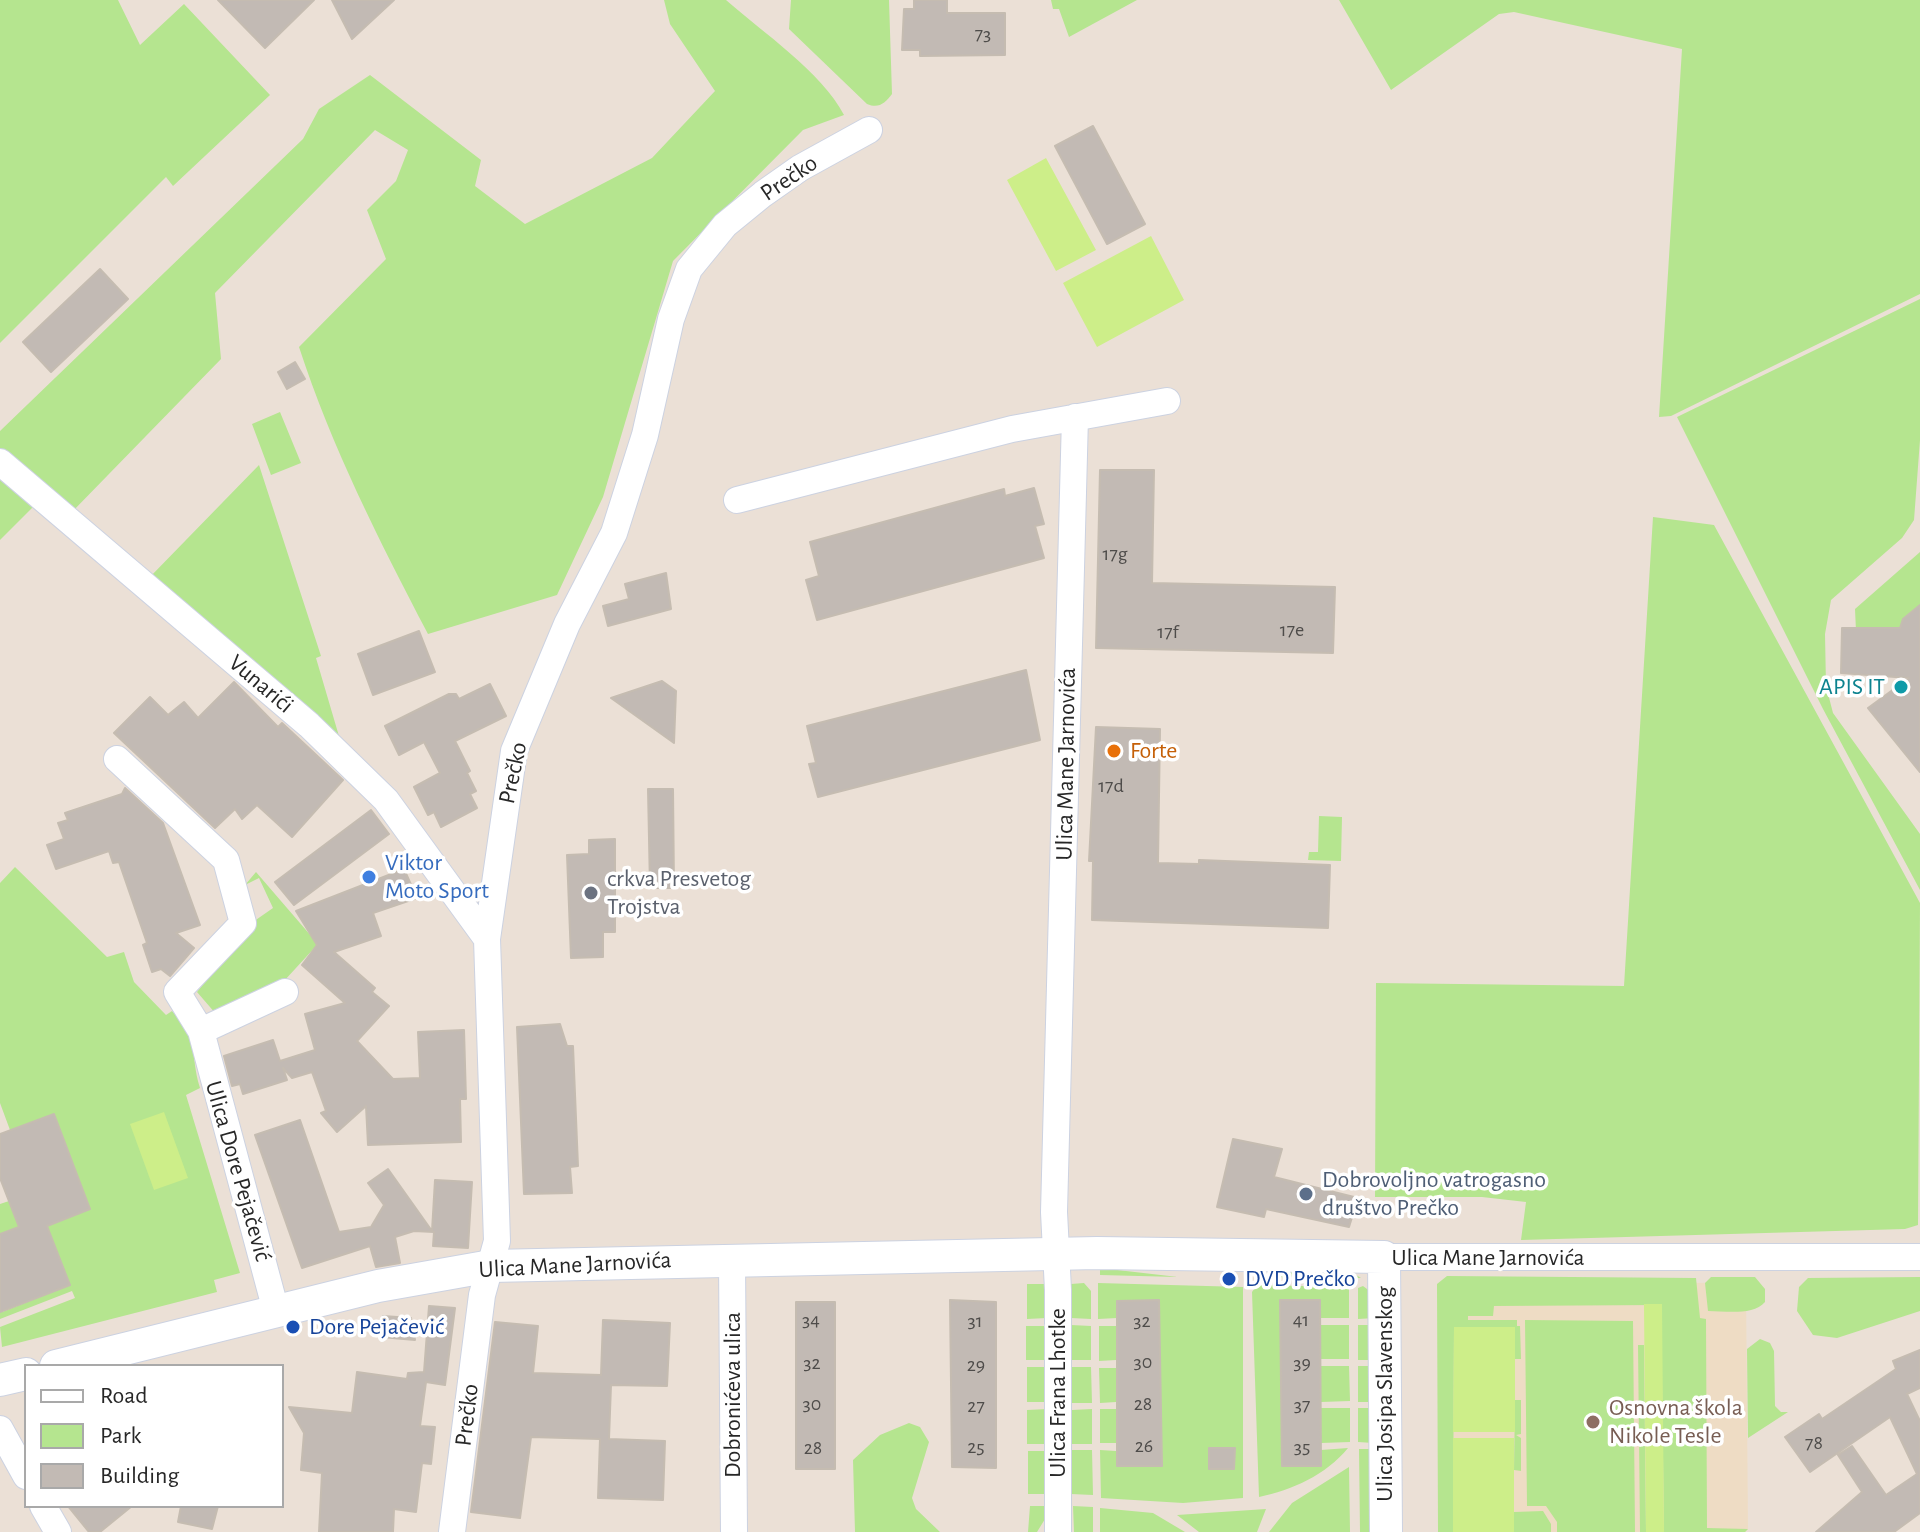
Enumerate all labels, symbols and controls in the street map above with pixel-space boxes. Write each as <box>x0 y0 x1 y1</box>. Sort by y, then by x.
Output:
house number: 73 <box>975 22 991 46</box>
street label: Prečko <box>755 149 823 207</box>
house number: 17g <box>1103 542 1127 566</box>
house number: 17e <box>1280 618 1304 642</box>
house number: 17f <box>1157 620 1179 644</box>
street label: Vunarići <box>223 648 299 720</box>
street label: Ulica Mane Jarnovića <box>1050 667 1082 861</box>
place label: APIS IT <box>1819 673 1885 701</box>
marker: APIS IT <box>1892 678 1910 696</box>
place label: Forte <box>1130 737 1177 765</box>
street label: Prečko <box>492 739 534 807</box>
marker: Forte <box>1105 742 1123 760</box>
house number: 17d <box>1098 774 1124 798</box>
place label: Viktor Moto Sport <box>385 849 489 905</box>
place label: crkva Presvetog Trojstva <box>607 865 751 921</box>
marker: Viktor Moto Sport <box>360 868 378 886</box>
marker: crkva Presvetog Trojstva <box>582 884 600 902</box>
street label: Ulica Dore Pejačević <box>199 1078 277 1264</box>
place label: Dobrovoljno vatrogasno društvo Prečko <box>1322 1166 1546 1222</box>
marker: Dobrovoljno vatrogasno društvo Prečko <box>1297 1185 1315 1203</box>
street label: Ulica Mane Jarnovića <box>1391 1244 1585 1272</box>
street label: Ulica Mane Jarnovića <box>478 1246 672 1284</box>
place label: DVD Prečko <box>1245 1265 1356 1293</box>
marker: DVD Prečko <box>1220 1270 1238 1288</box>
street label: Ulica Josipa Slavenskog <box>1371 1286 1399 1502</box>
house number: 34 <box>802 1308 820 1332</box>
street label: Ulica Frana Lhotke <box>1044 1308 1072 1478</box>
house number: 41 <box>1293 1308 1309 1332</box>
house number: 31 <box>967 1309 983 1333</box>
house number: 32 <box>1133 1309 1151 1333</box>
street label: Dobronićeva ulica <box>719 1312 747 1478</box>
place label: Dore Pejačević <box>309 1313 444 1341</box>
marker: Dore Pejačević <box>284 1318 302 1336</box>
house number: 30 <box>1134 1350 1152 1374</box>
house number: 32 <box>803 1351 821 1375</box>
house number: 39 <box>1293 1351 1311 1375</box>
house number: 29 <box>967 1353 985 1377</box>
legend <box>24 1364 284 1508</box>
street label: Prečko <box>449 1382 485 1448</box>
text: Road <box>100 1384 148 1408</box>
house number: 30 <box>803 1392 821 1416</box>
house number: 28 <box>1134 1392 1152 1416</box>
house number: 37 <box>1294 1393 1310 1417</box>
house number: 27 <box>967 1394 985 1418</box>
place label: Osnovna škola Nikole Tesle <box>1609 1394 1743 1450</box>
marker: Osnovna škola Nikole Tesle <box>1584 1413 1602 1431</box>
text: Park <box>100 1424 141 1448</box>
house number: 78 <box>1805 1431 1823 1455</box>
house number: 26 <box>1135 1434 1153 1458</box>
house number: 25 <box>967 1435 985 1459</box>
house number: 35 <box>1294 1435 1310 1459</box>
house number: 28 <box>804 1436 822 1460</box>
text: Building <box>100 1464 179 1488</box>

